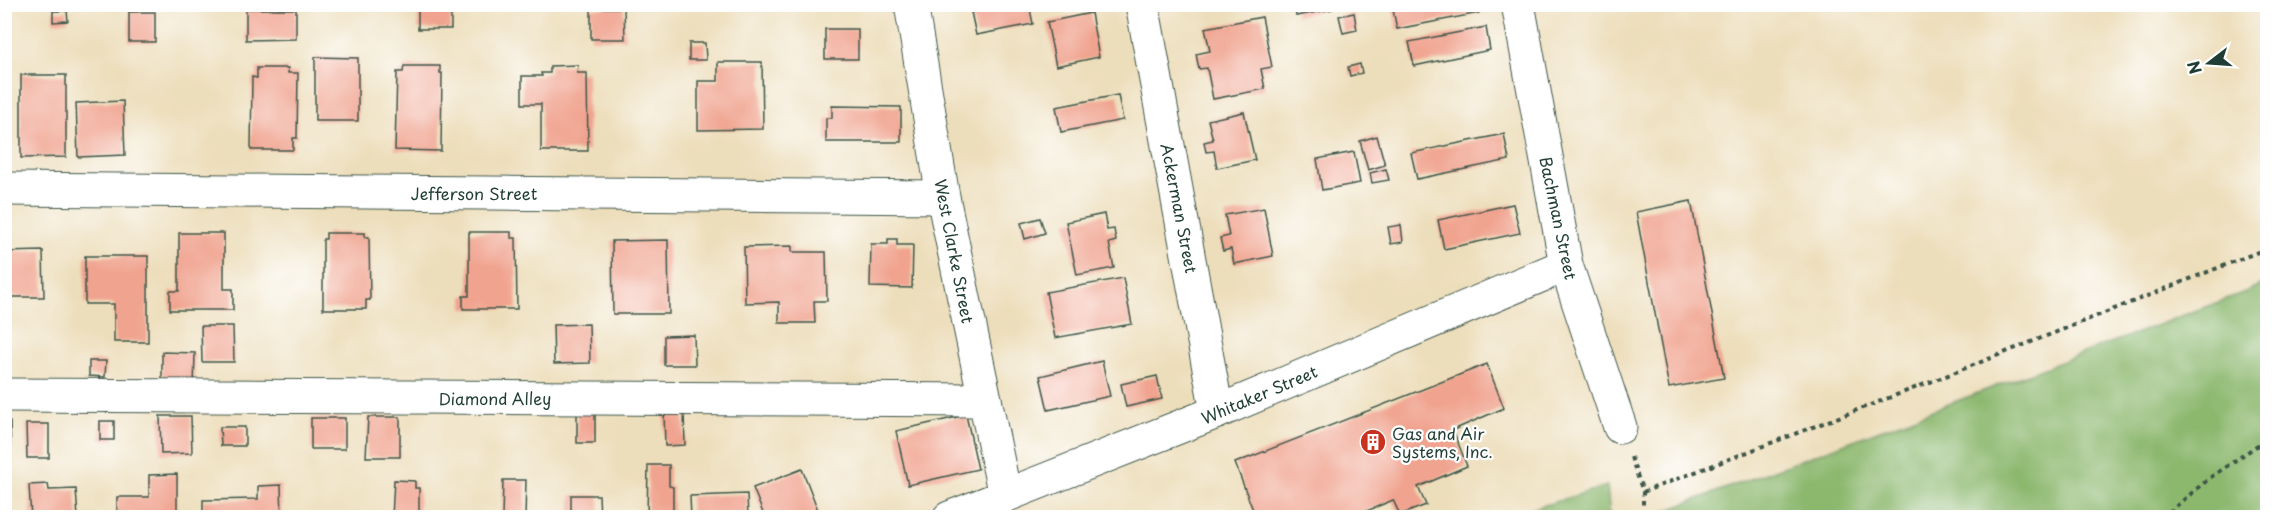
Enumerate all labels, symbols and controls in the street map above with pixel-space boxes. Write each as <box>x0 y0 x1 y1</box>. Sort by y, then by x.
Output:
north arrow <box>2179 33 2239 93</box>
text: N <box>2180 58 2207 77</box>
street label: Ackerman Street <box>1156 141 1204 275</box>
street label: Bachman Street <box>1534 154 1584 282</box>
street label: West Clarke Street <box>929 177 981 326</box>
street label: Jefferson Street <box>411 181 538 205</box>
street label: Whitaker Street <box>1197 359 1321 429</box>
street label: Diamond Alley <box>439 386 551 410</box>
place label: Gas and Air Systems, Inc. <box>1392 421 1493 463</box>
building icon: Gas and Air Systems, Inc. <box>1358 427 1388 457</box>

